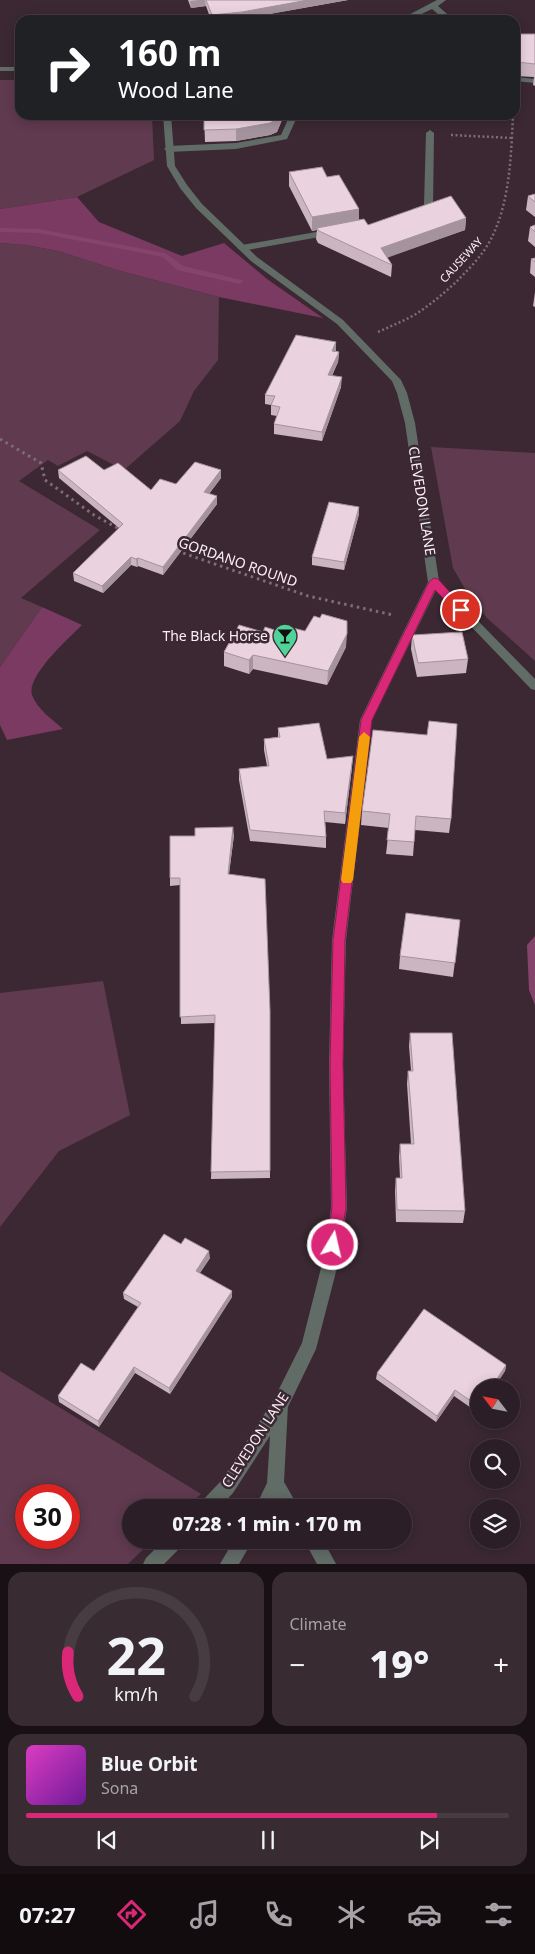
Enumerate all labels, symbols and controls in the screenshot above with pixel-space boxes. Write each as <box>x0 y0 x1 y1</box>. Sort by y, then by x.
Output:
text: 160 m <box>118 29 221 76</box>
icon: right <box>35 35 100 100</box>
text: Wood Lane <box>118 74 234 104</box>
street label: CAUSEWAY <box>436 233 486 285</box>
street label: CLEVEDON LANE <box>404 445 441 557</box>
street label: GORDANO ROUND <box>176 532 300 591</box>
pin <box>440 589 482 631</box>
icon: arrive <box>447 596 475 624</box>
bar icon: The Black Horse <box>272 623 298 657</box>
place label: The Black Horse <box>162 626 268 645</box>
position arrow <box>306 1218 358 1270</box>
north arrow <box>470 1379 520 1429</box>
map controls <box>470 1379 520 1549</box>
street label: CLEVEDON LANE <box>217 1388 293 1491</box>
button: search <box>470 1439 520 1489</box>
speed limit sign: 30 <box>15 1484 80 1549</box>
button: layers <box>470 1499 520 1549</box>
text: 07:28 · 1 min · 170 m <box>172 1511 362 1537</box>
text: Climate <box>290 1613 347 1635</box>
text: 22 <box>106 1619 166 1690</box>
text: 19° <box>369 1637 429 1689</box>
text: − <box>290 1645 306 1683</box>
text: + <box>493 1645 509 1683</box>
text: km/h <box>114 1682 158 1706</box>
text: Blue Orbit <box>101 1751 197 1777</box>
text: Sona <box>101 1777 138 1799</box>
icon: previous <box>93 1826 121 1854</box>
icon: pause <box>254 1826 282 1854</box>
icon: next <box>415 1826 443 1854</box>
icon: directions <box>114 1897 149 1932</box>
icon: music <box>187 1897 222 1932</box>
icon: phone <box>261 1897 296 1932</box>
icon: climate <box>334 1897 369 1932</box>
icon: car <box>407 1897 442 1932</box>
icon: filters <box>481 1897 516 1932</box>
text: 07:27 <box>19 1899 76 1929</box>

